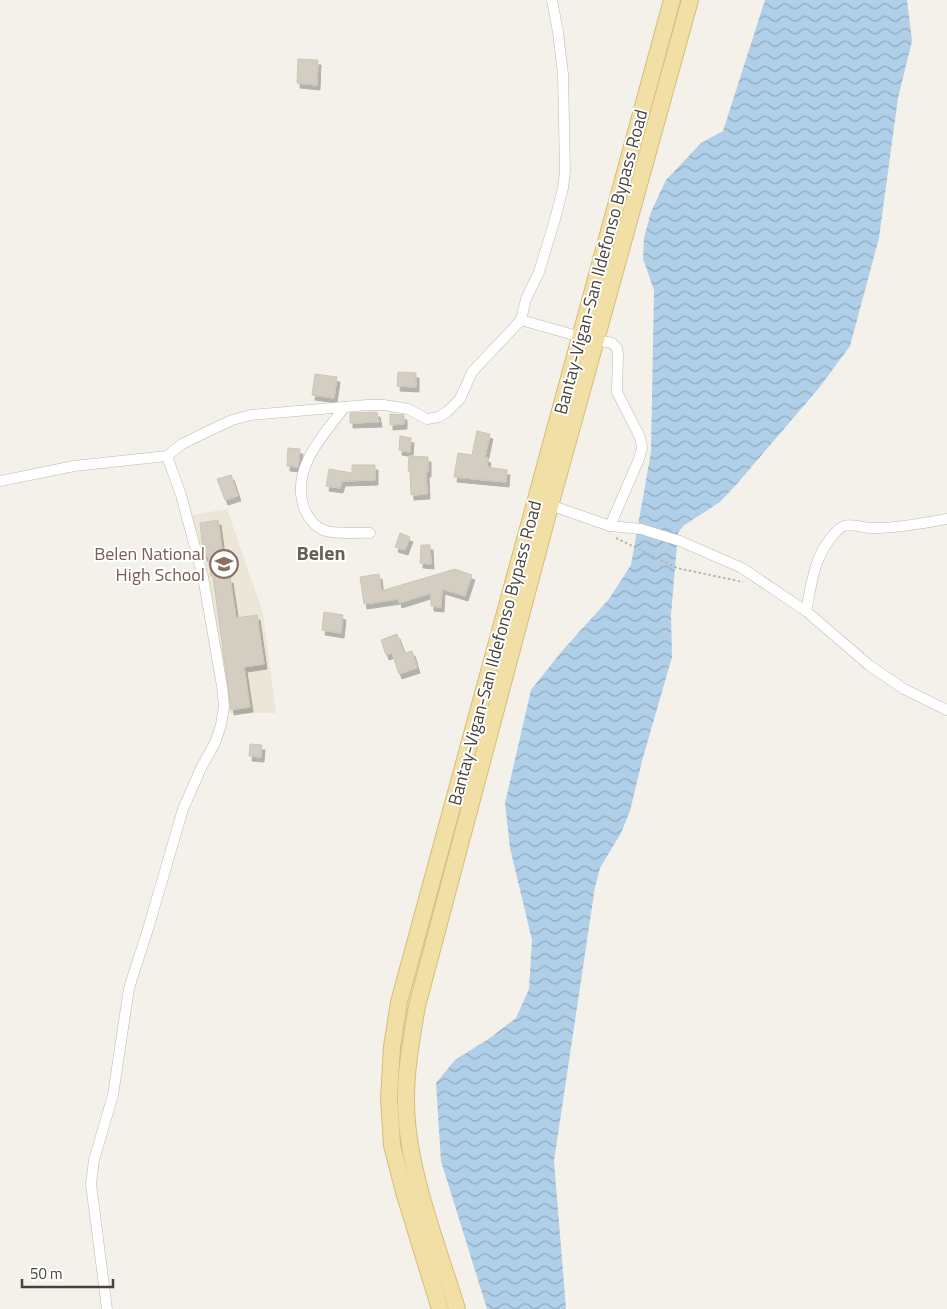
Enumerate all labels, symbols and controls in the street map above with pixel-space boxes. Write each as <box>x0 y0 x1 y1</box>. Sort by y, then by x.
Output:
street label: Bantay-Vigan-San Ildefonso Bypass Road <box>547 106 654 417</box>
street label: Bantay-Vigan-San Ildefonso Bypass Road <box>441 497 548 808</box>
district label: Belen <box>296 537 346 568</box>
place label: Belen National High School <box>94 540 205 588</box>
school or university icon: Belen National High School <box>209 549 239 579</box>
scale bar <box>22 1256 114 1288</box>
text: 50 m <box>30 1262 63 1285</box>

